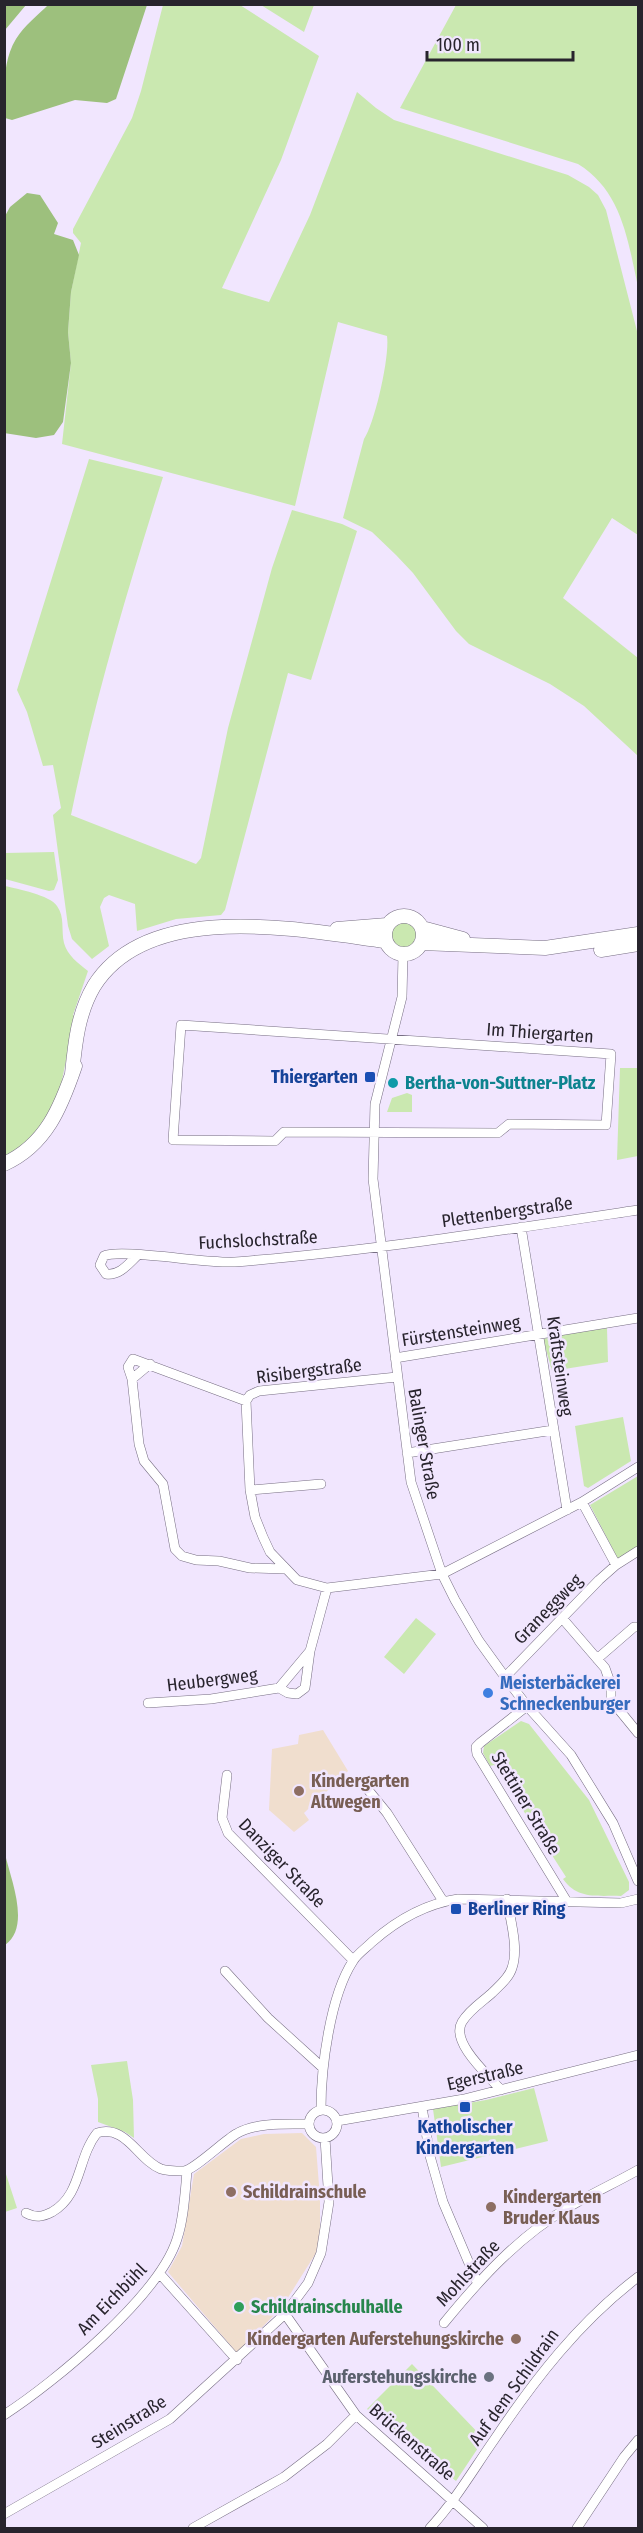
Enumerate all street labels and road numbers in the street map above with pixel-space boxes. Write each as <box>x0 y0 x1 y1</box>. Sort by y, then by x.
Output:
street label: Im Thiergarten <box>486 1018 594 1048</box>
street label: Plettenbergstraße <box>440 1192 574 1232</box>
street label: Fuchslochstraße <box>198 1226 318 1254</box>
street label: Fürstensteinweg <box>400 1311 522 1351</box>
street label: Kraftsteinweg <box>542 1315 578 1418</box>
street label: Risibergstraße <box>255 1354 363 1388</box>
street label: Balinger Straße <box>403 1387 445 1502</box>
street label: Graneggweg <box>509 1569 587 1649</box>
street label: Heubergweg <box>165 1663 259 1696</box>
street label: Stettiner Straße <box>487 1747 565 1859</box>
street label: Danziger Straße <box>234 1814 330 1912</box>
street label: Egerstraße <box>445 2057 525 2095</box>
street label: Mohlstraße <box>432 2235 504 2311</box>
street label: Am Eichbühl <box>73 2258 152 2339</box>
street label: Auf dem Schildrain <box>464 2324 564 2450</box>
street label: Steinstraße <box>88 2390 171 2454</box>
street label: Brückenstraße <box>365 2399 459 2485</box>

